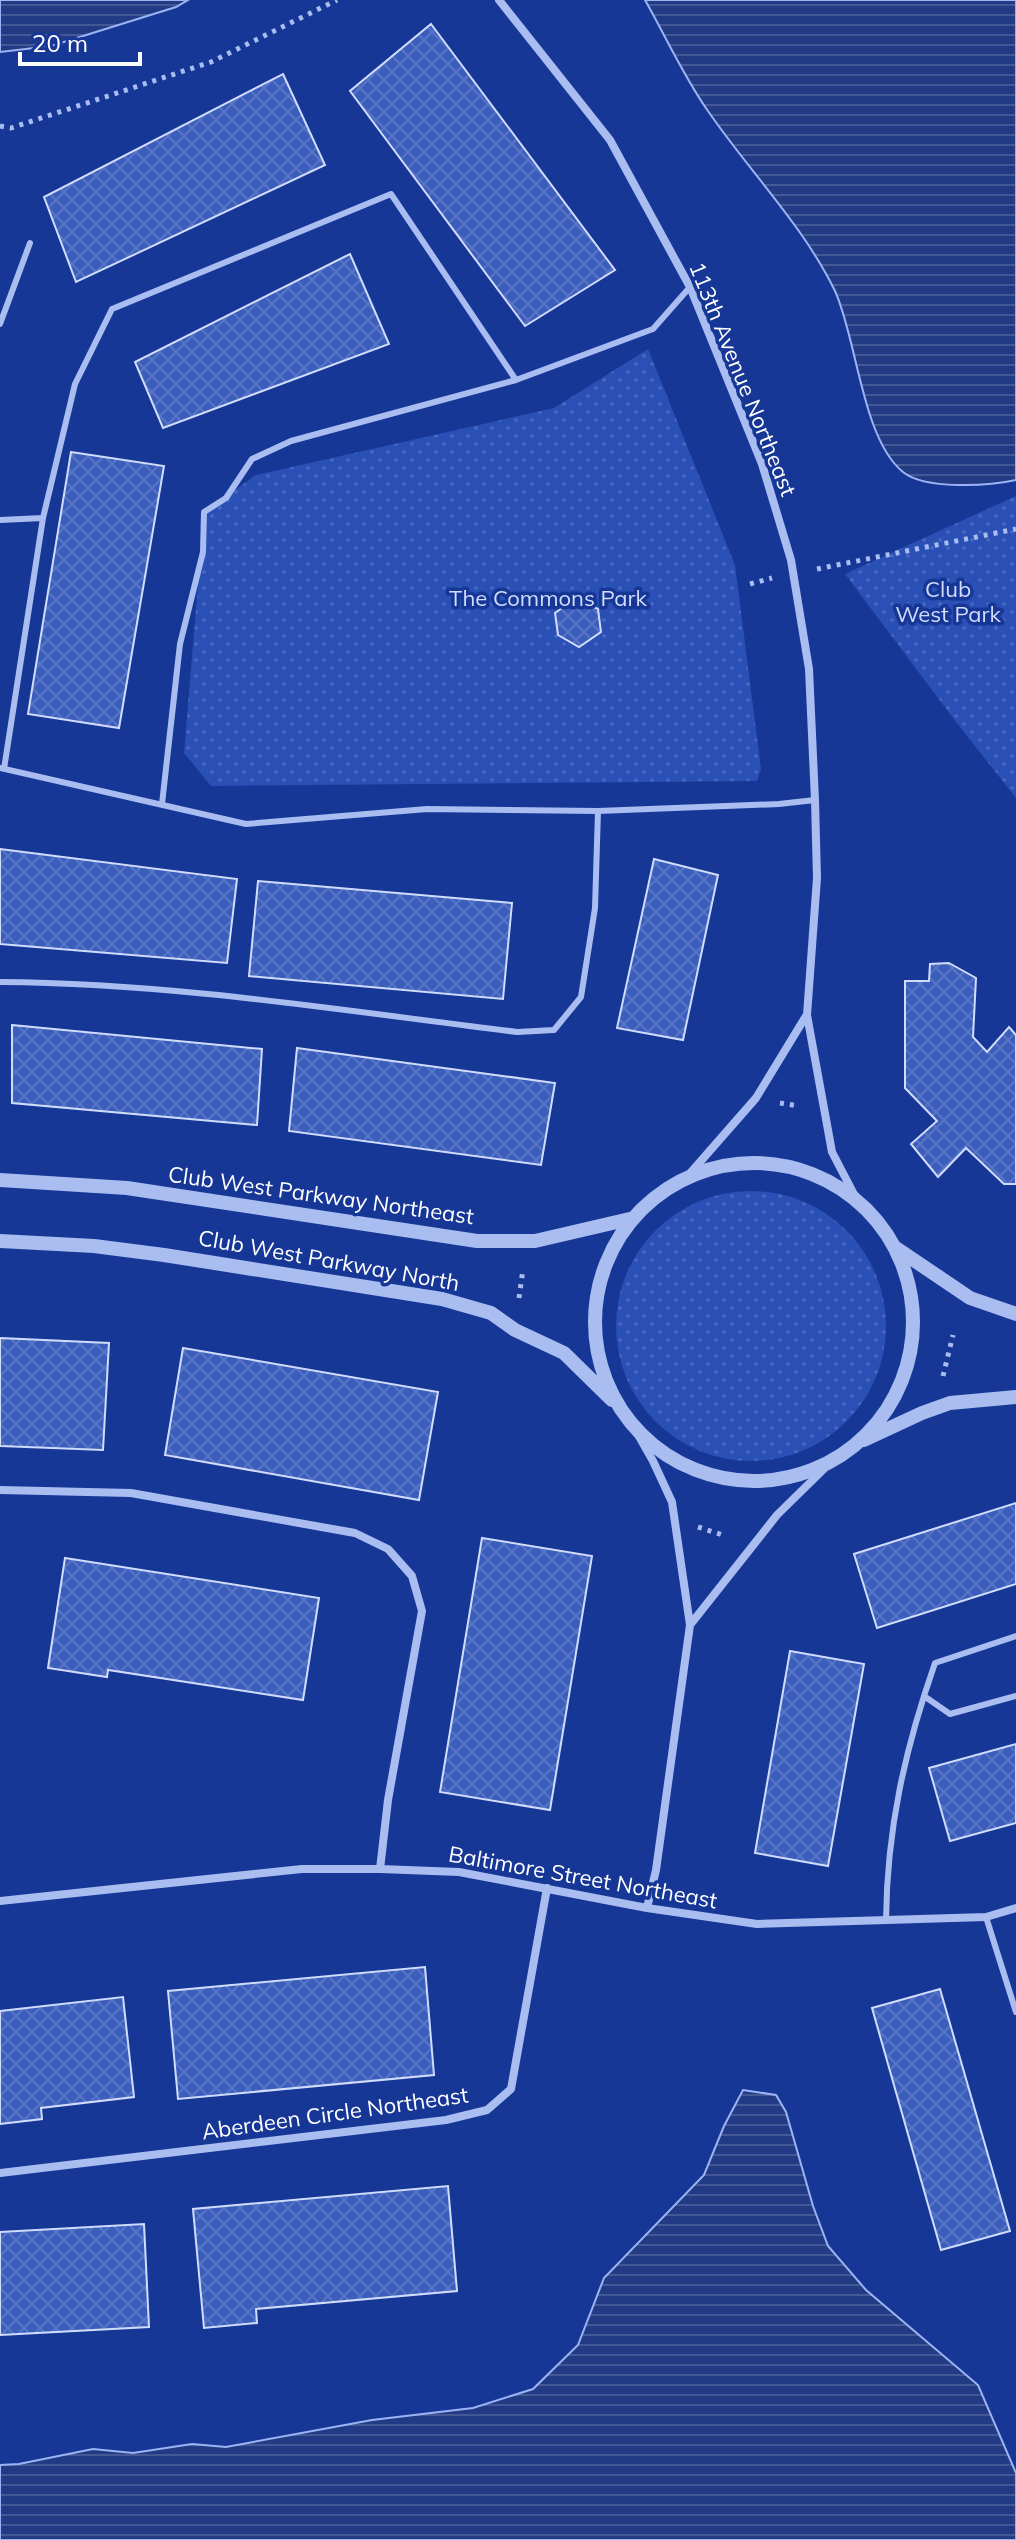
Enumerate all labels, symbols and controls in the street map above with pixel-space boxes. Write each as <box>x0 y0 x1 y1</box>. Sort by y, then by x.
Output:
scale bar <box>20 16 140 66</box>
text: 20 m <box>32 28 88 58</box>
street label: 113th Avenue Northeast <box>683 258 803 500</box>
park label: Club West Park <box>895 575 1002 628</box>
park label: The Commons Park <box>449 584 648 612</box>
street label: Club West Parkway Northeast <box>166 1160 476 1230</box>
street label: Club West Parkway North <box>196 1223 462 1297</box>
street label: Baltimore Street Northeast <box>447 1840 720 1914</box>
street label: Aberdeen Circle Northeast <box>200 2080 470 2146</box>

